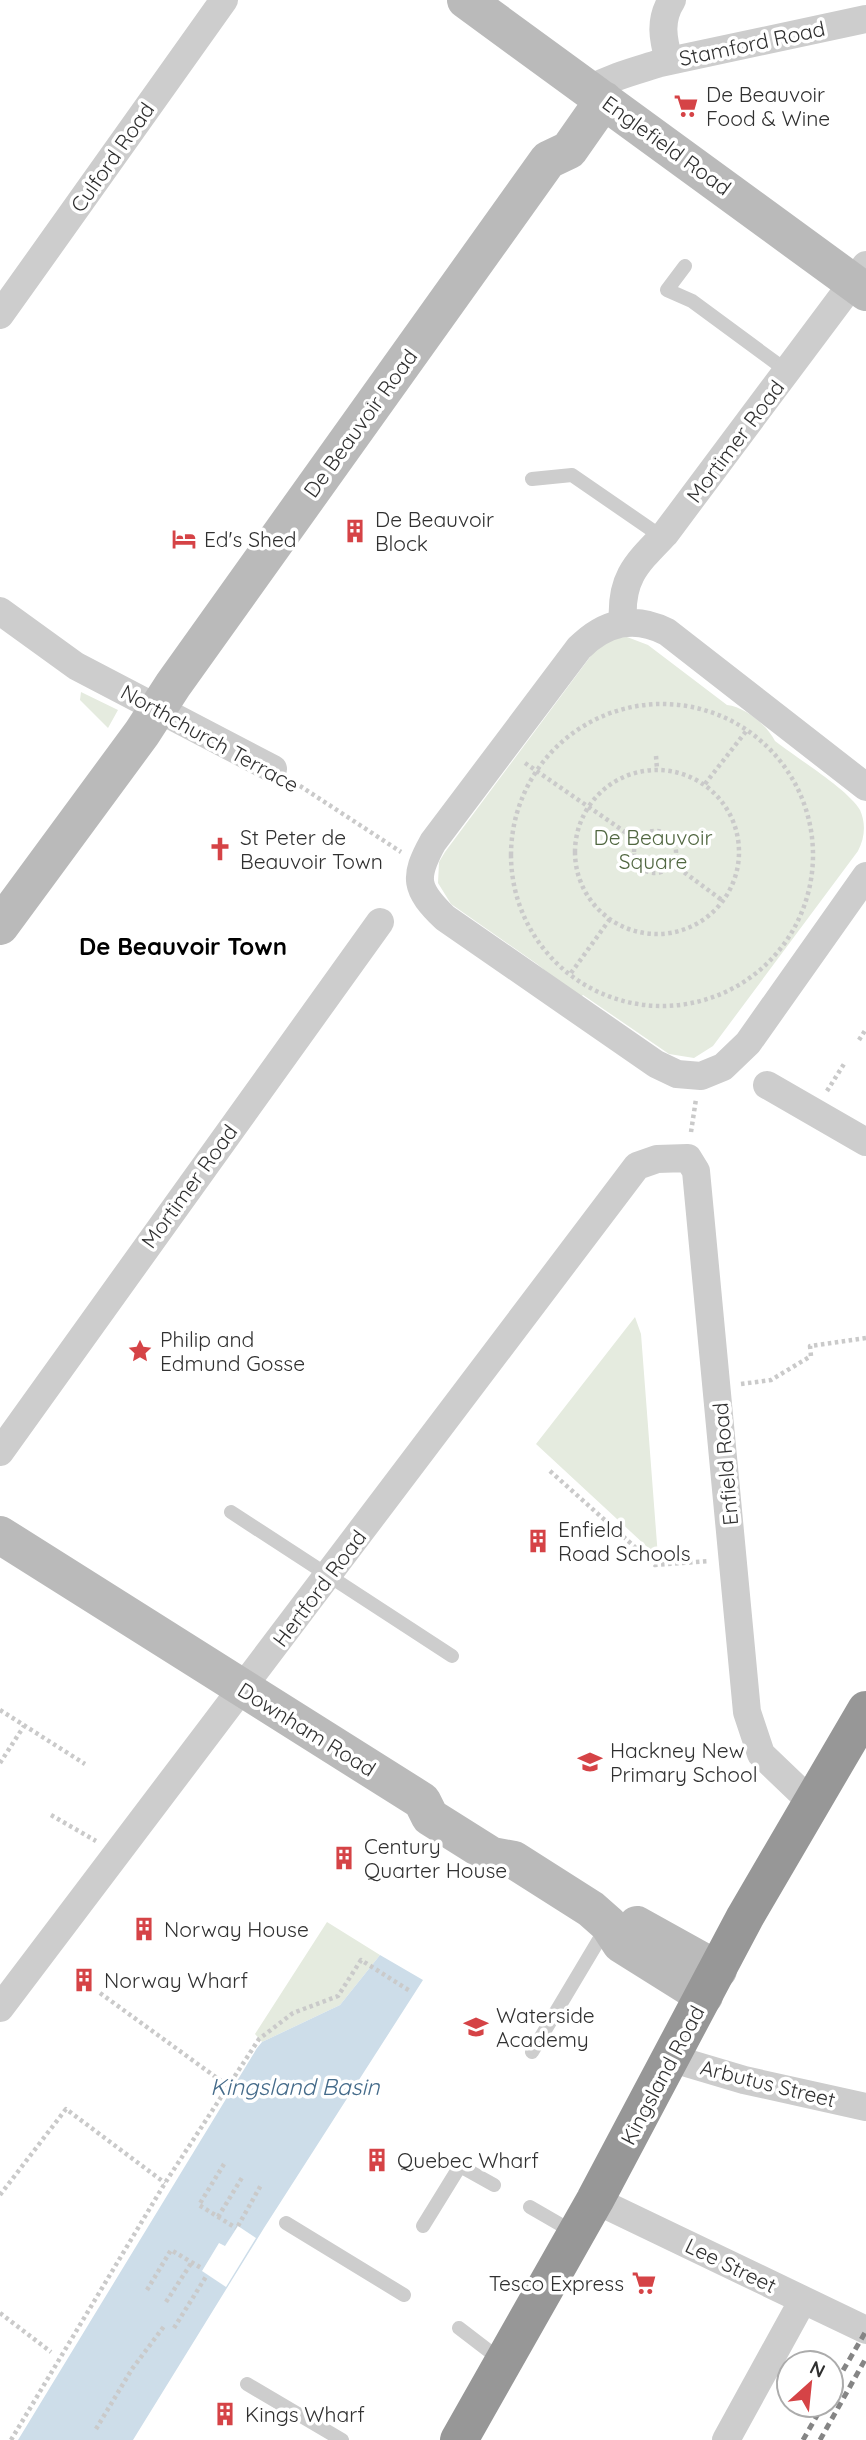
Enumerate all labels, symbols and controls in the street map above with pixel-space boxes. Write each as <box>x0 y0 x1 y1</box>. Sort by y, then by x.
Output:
street label: Stamford Road <box>677 15 827 71</box>
place label: De Beauvoir Food & Wine <box>706 81 830 131</box>
street label: Englefield Road <box>598 90 736 200</box>
supermarket icon: De Beauvoir Food & Wine <box>672 92 700 120</box>
street label: Culford Road <box>65 97 159 217</box>
street label: De Beauvoir Road <box>297 344 423 502</box>
street label: Mortimer Road <box>680 375 790 507</box>
place label: De Beauvoir Block <box>375 506 494 556</box>
building icon: De Beauvoir Block <box>341 517 369 545</box>
hotel icon: Ed's Shed <box>170 525 198 553</box>
place label: Ed's Shed <box>204 526 297 552</box>
street label: Northchurch Terrace <box>116 678 304 798</box>
place label: St Peter de Beauvoir Town <box>240 824 383 874</box>
park label: De Beauvoir Square <box>593 824 713 874</box>
church icon: St Peter de Beauvoir Town <box>206 835 234 863</box>
district label: De Beauvoir Town <box>79 931 287 961</box>
street label: Mortimer Road <box>135 1119 243 1253</box>
place label: Philip and Edmund Gosse <box>160 1326 305 1376</box>
place icon: Philip and Edmund Gosse <box>126 1337 154 1365</box>
street label: Enfield Road <box>707 1402 743 1526</box>
place label: Enfield Road Schools <box>558 1516 691 1566</box>
street label: Hertford Road <box>267 1525 371 1651</box>
building icon: Enfield Road Schools <box>524 1527 552 1555</box>
street label: Downham Road <box>233 1676 381 1782</box>
place label: Hackney New Primary School <box>610 1737 758 1787</box>
school or university icon: Hackney New Primary School <box>576 1748 604 1776</box>
place label: Century Quarter House <box>364 1833 507 1883</box>
building icon: Century Quarter House <box>330 1844 358 1872</box>
building icon: Norway House <box>130 1915 158 1943</box>
place label: Norway House <box>164 1916 309 1942</box>
building icon: Norway Wharf <box>70 1966 98 1994</box>
place label: Norway Wharf <box>104 1967 248 1993</box>
street label: Kingsland Road <box>614 2001 710 2149</box>
place label: Waterside Academy <box>496 2002 595 2052</box>
school or university icon: Waterside Academy <box>462 2013 490 2041</box>
street label: Arbutus Street <box>698 2054 838 2112</box>
water label: Kingsland Basin <box>210 2072 380 2101</box>
building icon: Quebec Wharf <box>363 2146 391 2174</box>
place label: Quebec Wharf <box>397 2147 539 2173</box>
street label: Lee Street <box>681 2232 781 2298</box>
supermarket icon: Tesco Express <box>630 2269 658 2297</box>
place label: Tesco Express <box>489 2270 624 2296</box>
north arrow <box>775 2349 845 2419</box>
text: N <box>806 2355 829 2383</box>
building icon: Kings Wharf <box>211 2400 239 2428</box>
place label: Kings Wharf <box>245 2401 365 2427</box>

